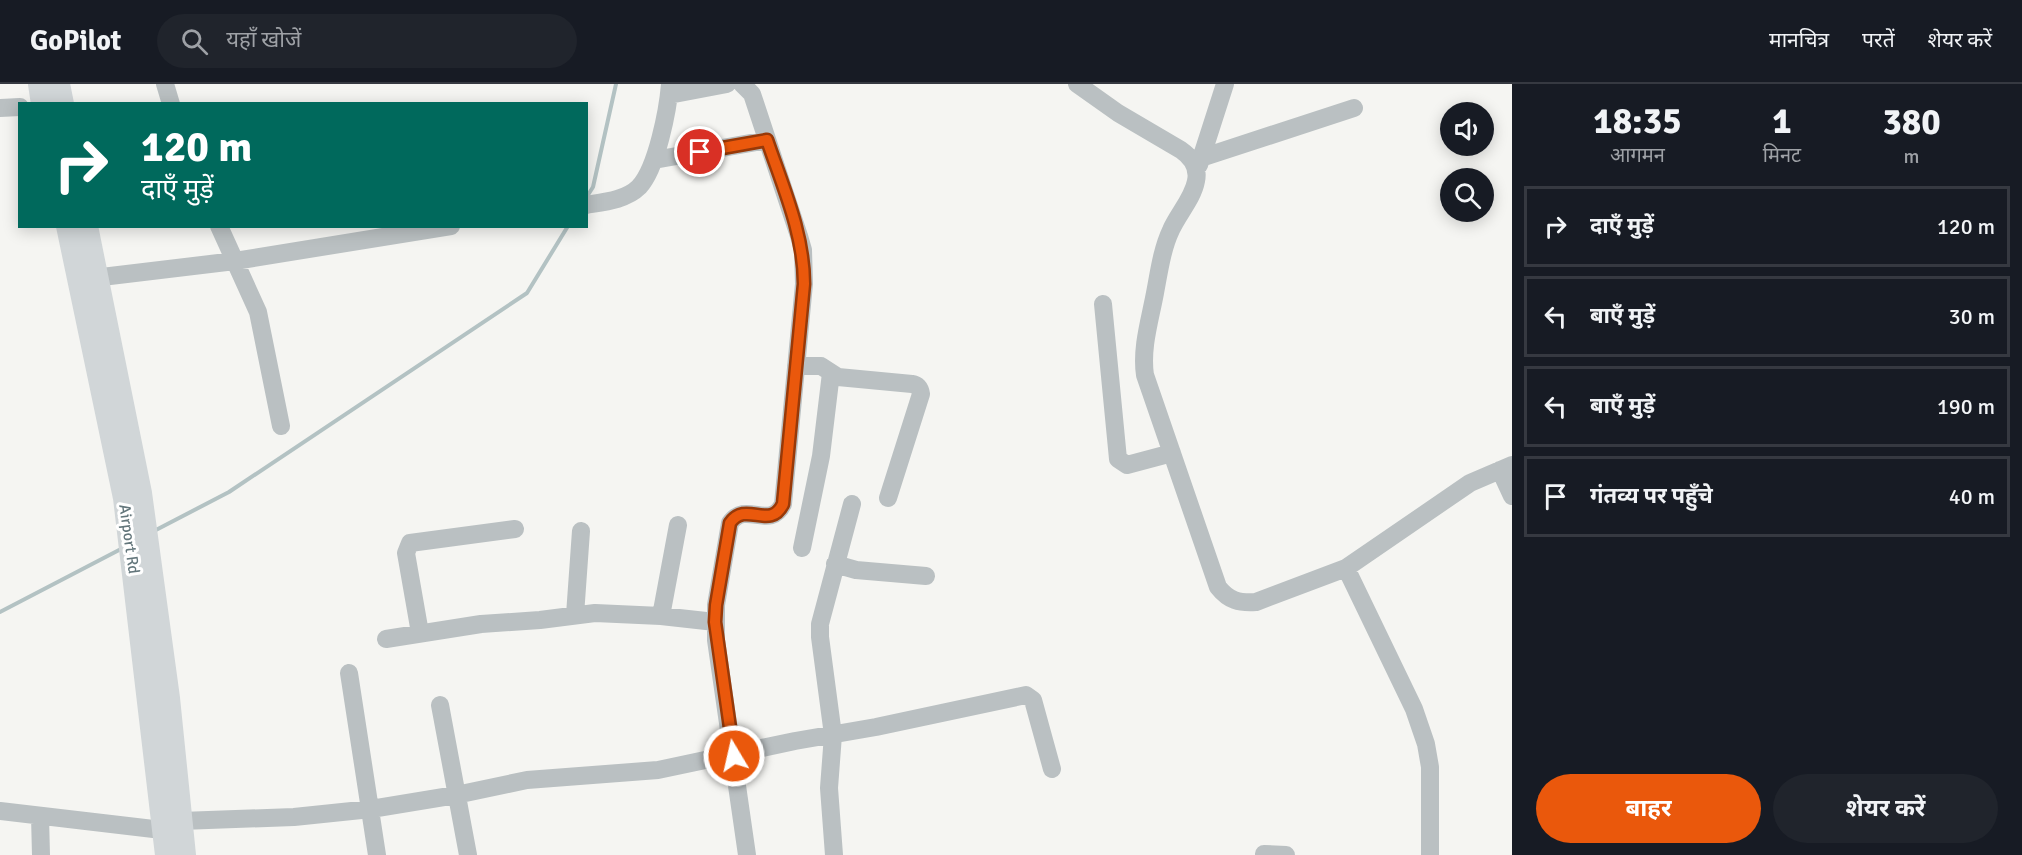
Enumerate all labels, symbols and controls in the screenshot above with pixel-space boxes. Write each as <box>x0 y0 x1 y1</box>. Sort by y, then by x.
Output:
search box <box>157 14 577 68</box>
text: GoPilot <box>30 24 121 58</box>
icon: search <box>178 25 211 58</box>
text: यहाँ खोजें <box>226 26 301 53</box>
text: मानचित्र <box>1769 27 1829 53</box>
text: परतें <box>1862 27 1895 53</box>
text: शेयर करें <box>1928 27 1992 53</box>
text: 18:35 <box>1593 99 1682 144</box>
text: 1 <box>1772 99 1792 144</box>
text: 380 <box>1882 100 1941 145</box>
map controls <box>1440 102 1494 222</box>
button: sound <box>1440 102 1494 156</box>
text: 120 m <box>141 122 252 173</box>
icon: right <box>42 126 120 204</box>
pin <box>674 126 725 177</box>
icon: arrive <box>683 135 716 168</box>
text: आगमन <box>1610 143 1665 168</box>
text: मिनट <box>1763 143 1801 168</box>
text: m <box>1904 144 1920 169</box>
button: search <box>1440 168 1494 222</box>
text: दाएँ मुड़ें <box>141 173 214 206</box>
icon: right <box>1539 210 1572 243</box>
text: दाएँ मुड़ें <box>1590 212 1654 239</box>
text: 120 m <box>1937 213 1995 240</box>
icon: left <box>1539 300 1572 333</box>
text: बाएँ मुड़ें <box>1590 302 1655 329</box>
text: 30 m <box>1949 303 1995 330</box>
icon: left <box>1539 390 1572 423</box>
text: बाएँ मुड़ें <box>1590 392 1655 419</box>
text: 190 m <box>1937 393 1995 420</box>
icon: arrive <box>1539 480 1572 513</box>
text: गंतव्य पर पहुँचे <box>1590 482 1713 509</box>
text: 40 m <box>1949 483 1995 510</box>
street label: Airport Rd <box>114 503 144 575</box>
position arrow <box>702 724 766 788</box>
button: बाहर <box>1536 774 1761 843</box>
button: शेयर करें <box>1773 774 1998 843</box>

